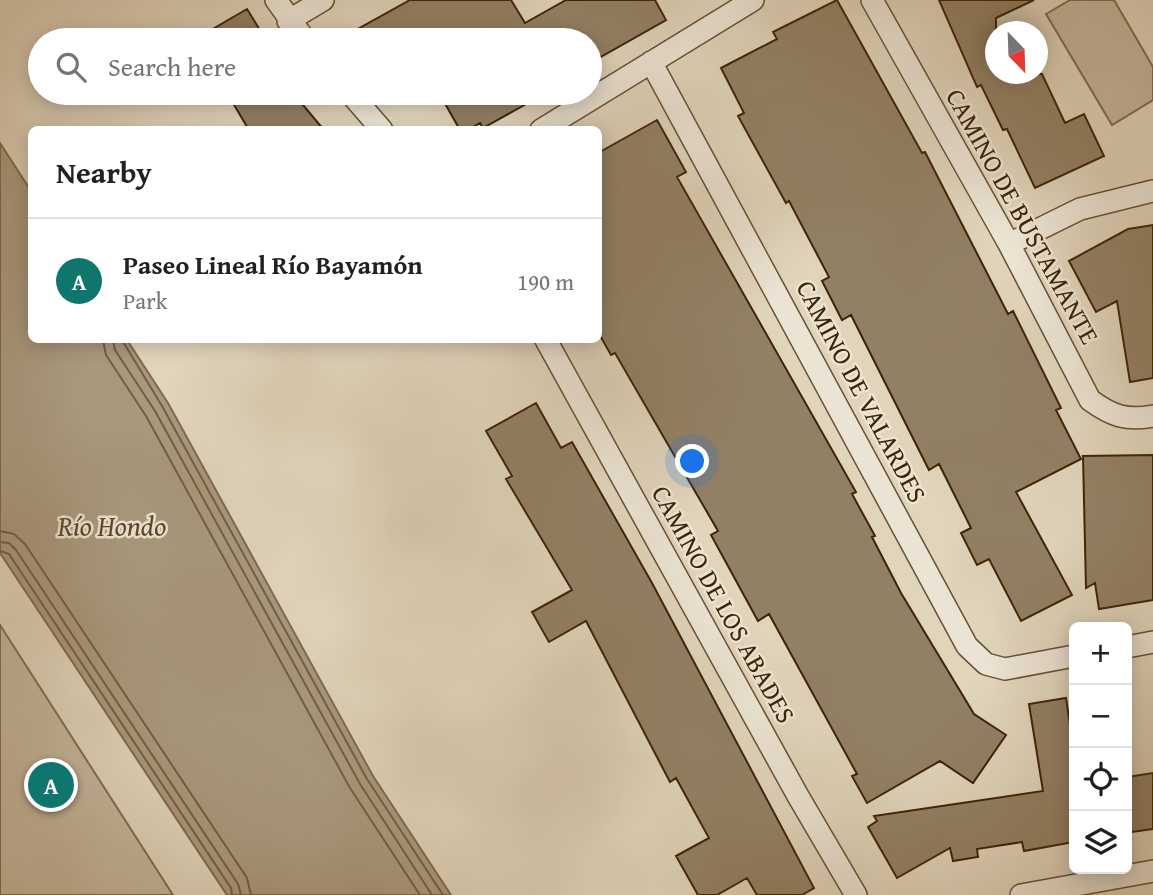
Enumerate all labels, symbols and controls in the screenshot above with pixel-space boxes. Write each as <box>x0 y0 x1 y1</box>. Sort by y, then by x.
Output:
north arrow <box>985 21 1048 84</box>
search box <box>28 28 602 105</box>
text: Search here <box>108 47 236 86</box>
icon: search <box>52 48 90 86</box>
street label: CAMINO DE BUSTAMANTE <box>936 81 1110 351</box>
text: Nearby <box>56 150 152 194</box>
text: Paseo Lineal Río Bayamón <box>123 245 423 284</box>
text: A <box>72 265 86 298</box>
text: 190 m <box>517 265 574 298</box>
street label: CAMINO DE VALARDES <box>787 273 937 509</box>
text: Park <box>123 284 167 317</box>
your location <box>675 444 709 478</box>
street label: CAMINO DE LOS ABADES <box>642 478 806 730</box>
water label: Río Hondo <box>57 505 166 546</box>
map controls <box>1069 622 1132 874</box>
button: + <box>1069 622 1132 685</box>
button: − <box>1069 685 1132 748</box>
button: locate <box>1069 748 1132 811</box>
pin: A <box>28 759 74 811</box>
button: layers <box>1069 811 1132 874</box>

